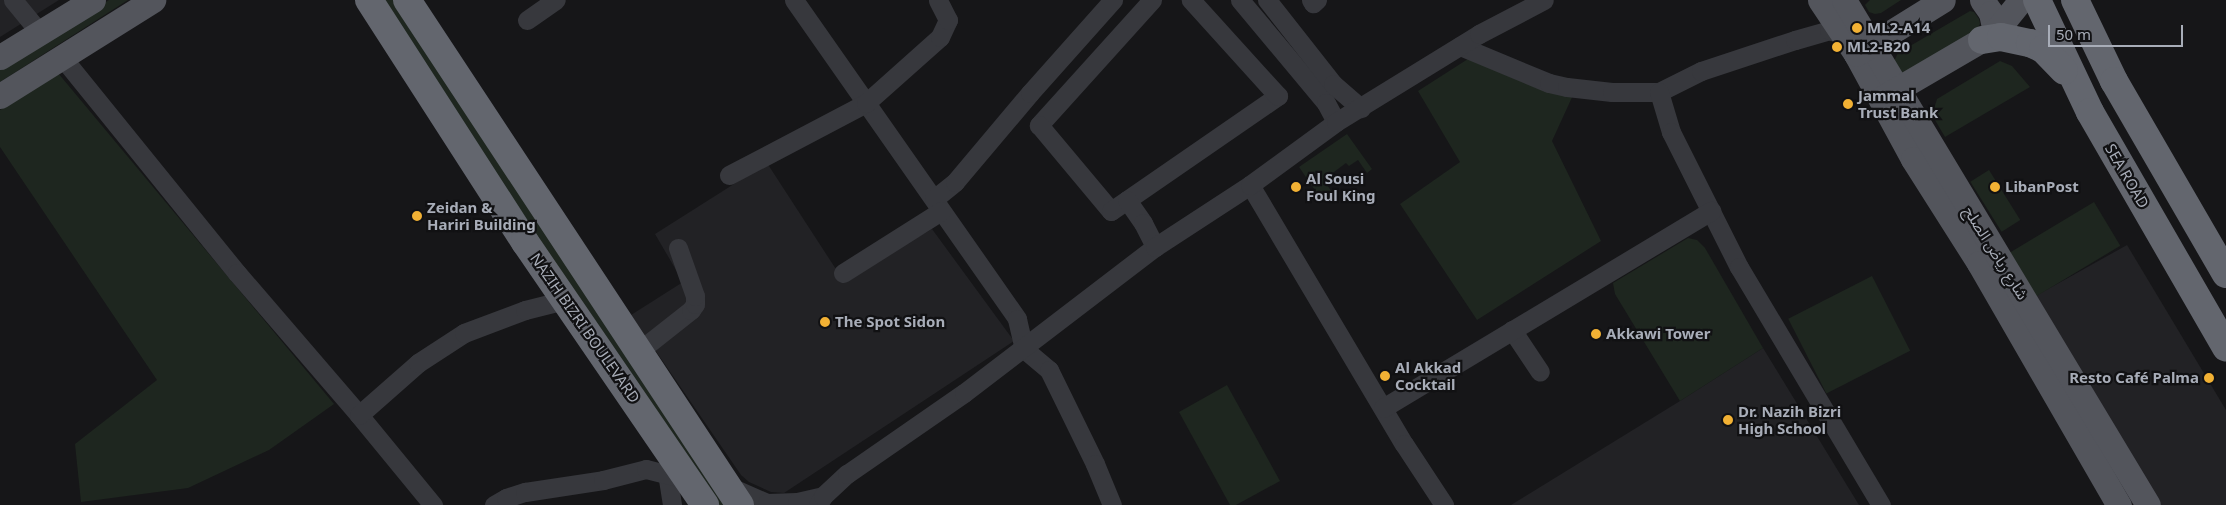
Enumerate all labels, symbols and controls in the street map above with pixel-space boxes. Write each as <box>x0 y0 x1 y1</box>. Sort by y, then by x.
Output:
scale bar <box>2051 15 2186 47</box>
place label: ML2-A14 <box>1867 19 1930 37</box>
marker: ML2-A14 <box>1851 22 1863 34</box>
text: 50 m <box>2056 24 2091 44</box>
place label: ML2-B20 <box>1847 38 1910 56</box>
marker: ML2-B20 <box>1831 41 1843 53</box>
place label: Jammal Trust Bank <box>1858 86 1938 121</box>
marker: Jammal Trust Bank <box>1842 98 1854 110</box>
street label: SEA ROAD <box>2101 141 2153 211</box>
place label: Al Sousi Foul King <box>1306 169 1375 204</box>
place label: LibanPost <box>2005 178 2079 196</box>
marker: Al Sousi Foul King <box>1290 181 1302 193</box>
marker: LibanPost <box>1989 181 2001 193</box>
place label: Zeidan & Hariri Building <box>427 198 536 233</box>
street label: شارع رياض الصلح <box>1960 203 2032 303</box>
marker: Zeidan & Hariri Building <box>411 210 423 222</box>
street label: NAZIH BIZRI BOULEVARD <box>526 250 644 406</box>
place label: The Spot Sidon <box>835 313 945 331</box>
marker: The Spot Sidon <box>819 316 831 328</box>
place label: Akkawi Tower <box>1606 325 1710 343</box>
marker: Akkawi Tower <box>1590 328 1602 340</box>
place label: Al Akkad Cocktail <box>1395 358 1461 393</box>
place label: Resto Café Palma <box>2069 369 2199 387</box>
marker: Al Akkad Cocktail <box>1379 370 1391 382</box>
marker: Resto Café Palma <box>2203 372 2215 384</box>
place label: Dr. Nazih Bizri High School <box>1738 402 1841 437</box>
marker: Dr. Nazih Bizri High School <box>1722 414 1734 426</box>

